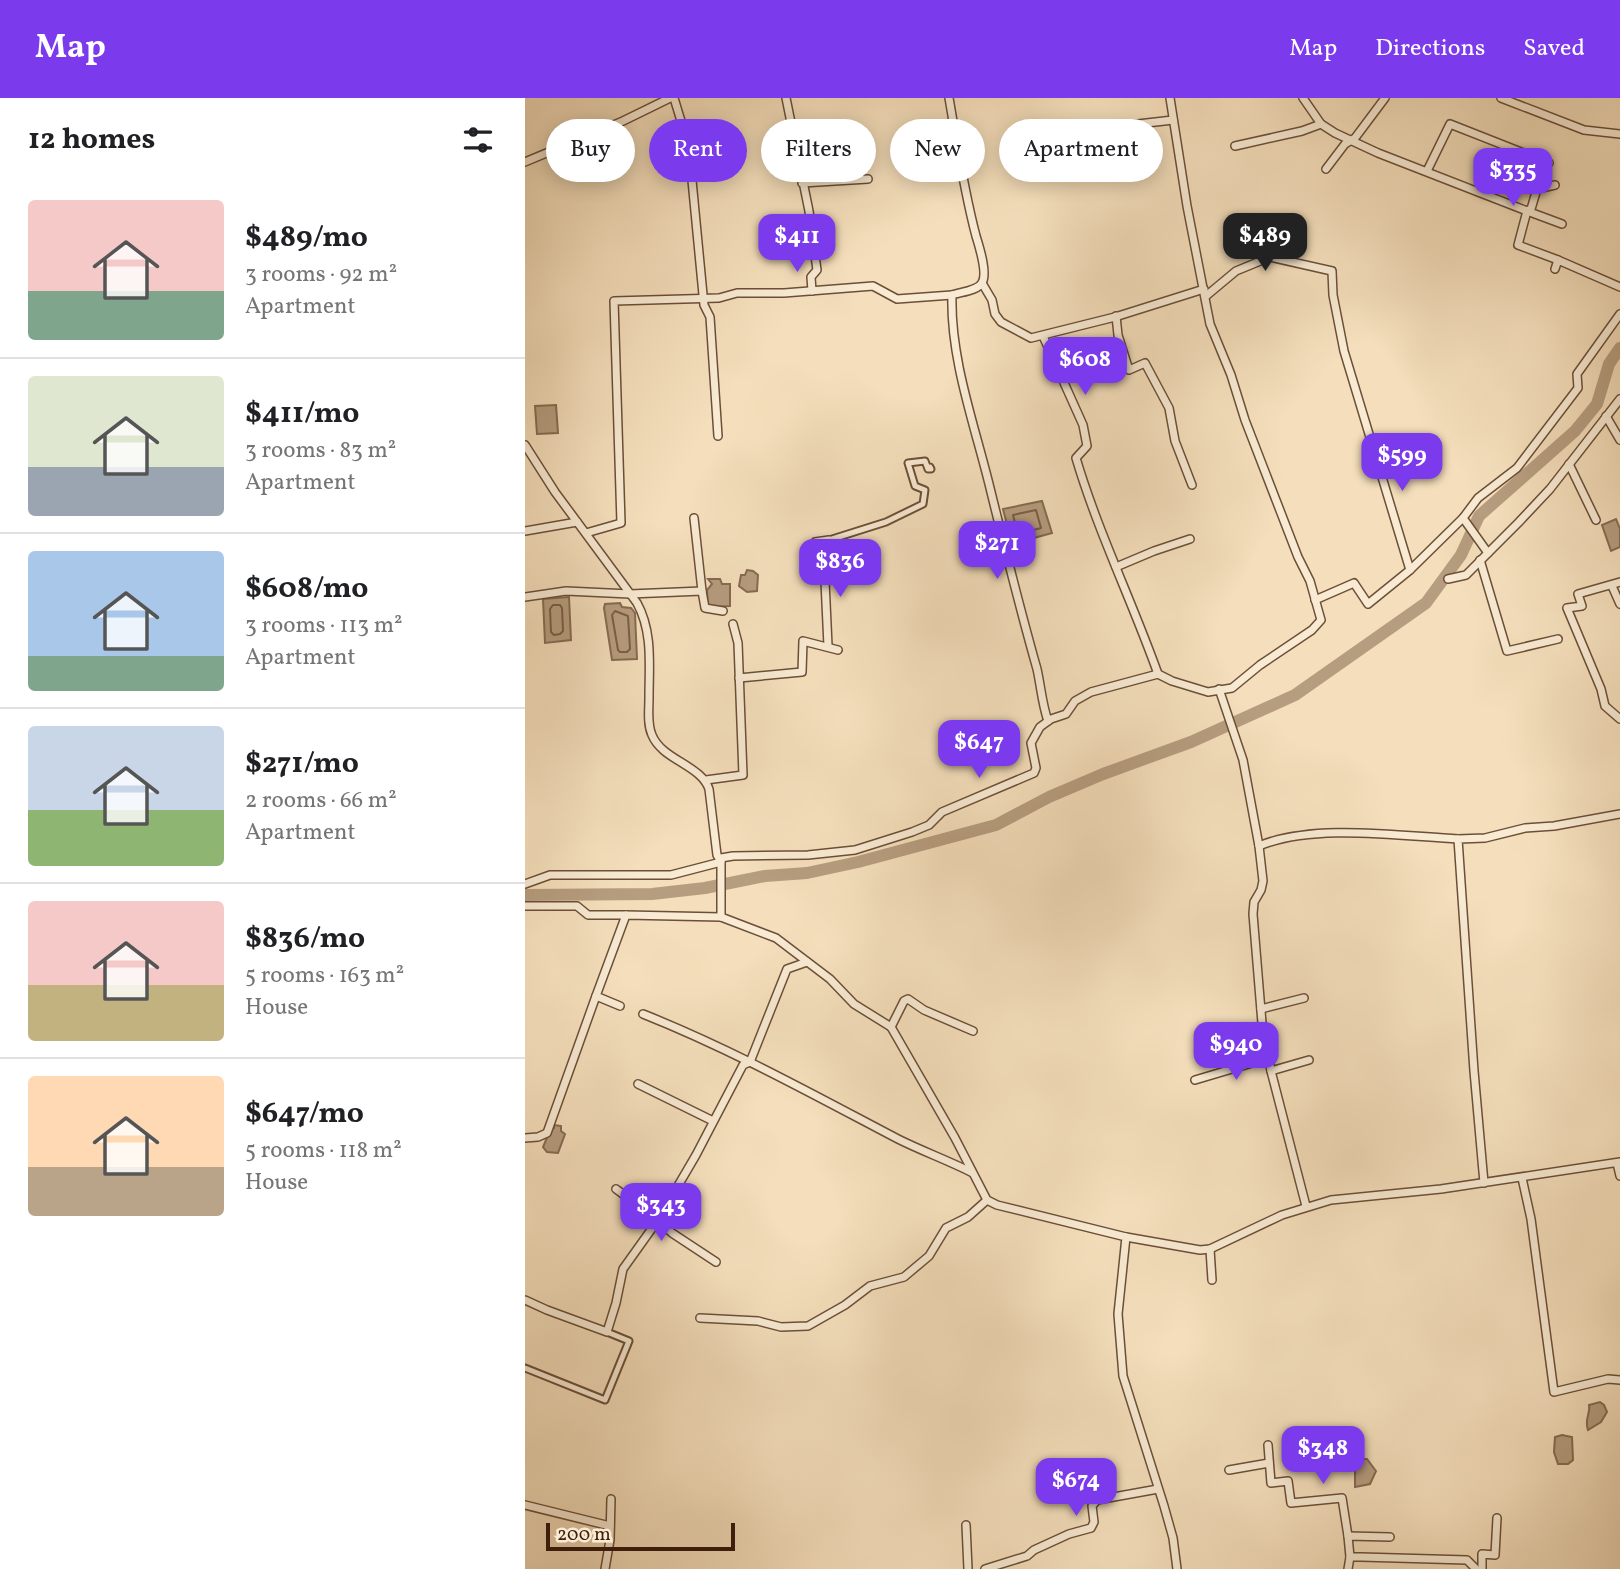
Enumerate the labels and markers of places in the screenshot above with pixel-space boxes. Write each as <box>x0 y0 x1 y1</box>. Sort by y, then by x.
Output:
pin: $335 <box>1472 148 1554 208</box>
pin: $411 <box>756 214 838 274</box>
pin: $489 <box>1224 214 1306 273</box>
pin: $608 <box>1044 338 1126 397</box>
pin: $599 <box>1361 434 1443 493</box>
pin: $271 <box>956 522 1038 581</box>
pin: $836 <box>799 540 881 599</box>
pin: $647 <box>938 720 1020 780</box>
pin: $940 <box>1195 1023 1277 1082</box>
pin: $343 <box>620 1184 702 1243</box>
pin: $348 <box>1282 1426 1364 1486</box>
pin: $674 <box>1035 1458 1117 1518</box>

